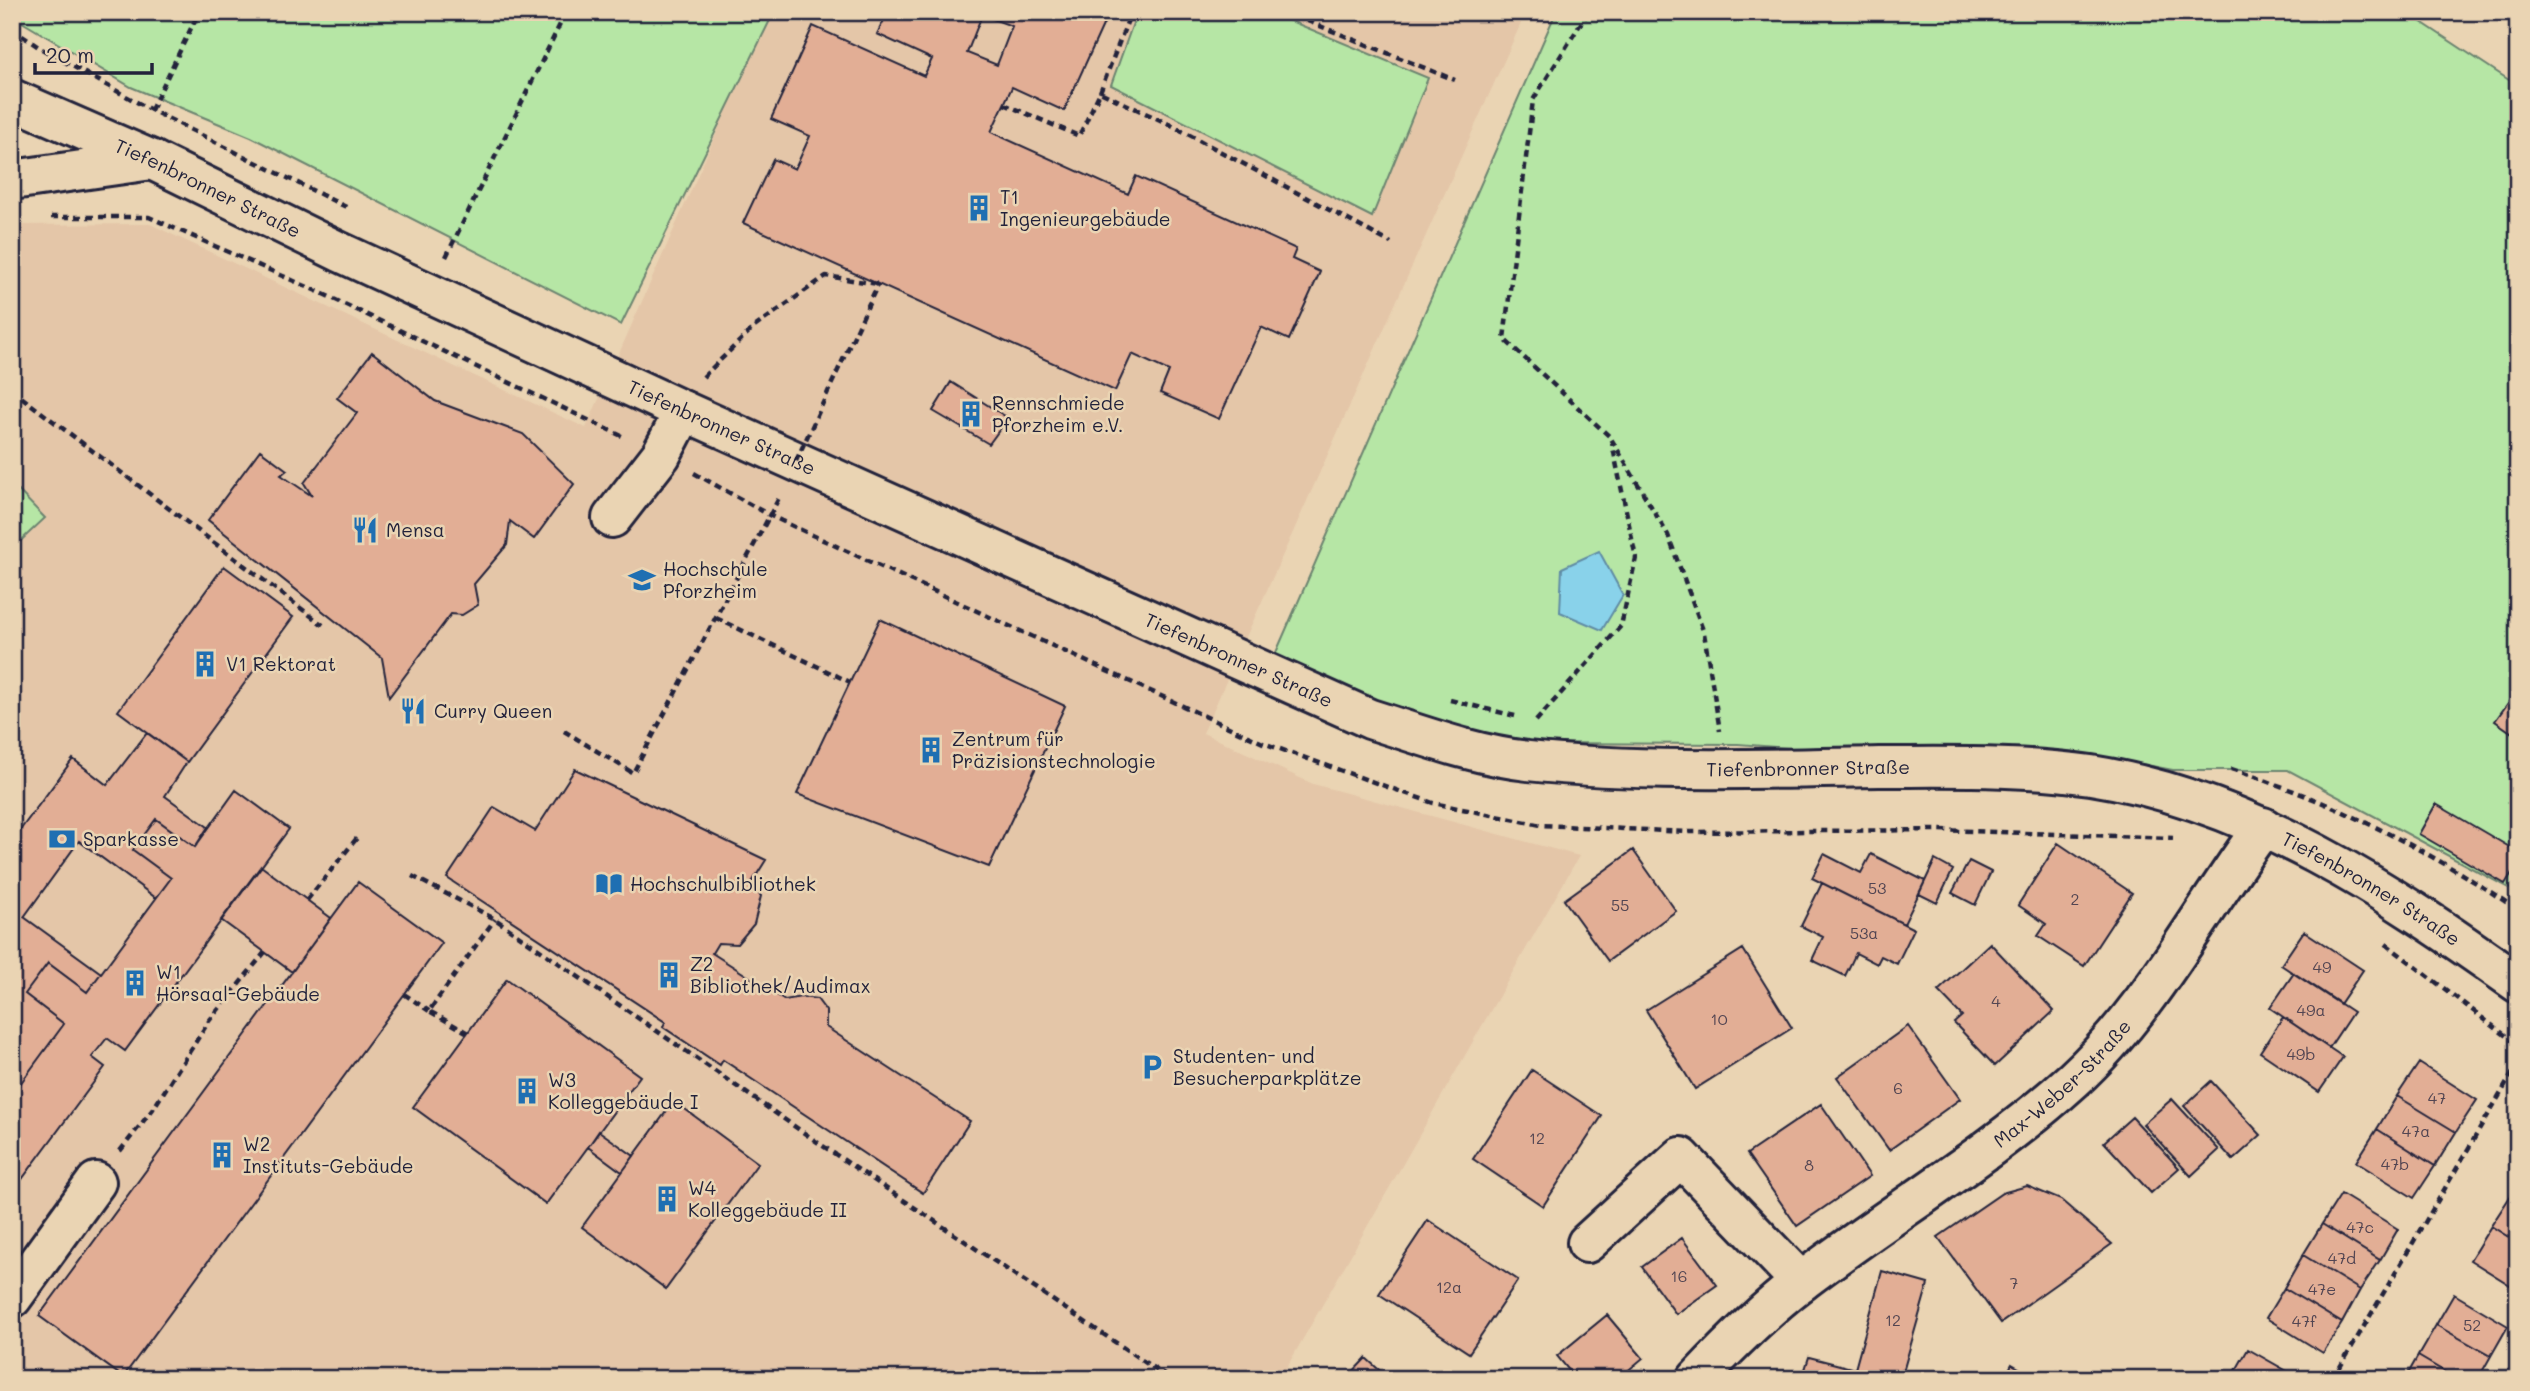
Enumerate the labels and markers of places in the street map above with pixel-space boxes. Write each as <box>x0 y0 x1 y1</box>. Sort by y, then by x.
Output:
place label: T1 Ingenieurgebäude <box>1000 184 1171 231</box>
building icon: T1 Ingenieurgebäude <box>964 193 994 223</box>
place label: Rennschmiede Pforzheim e.V. <box>992 390 1125 437</box>
building icon: Rennschmiede Pforzheim e.V. <box>956 399 986 429</box>
restaurant icon: Mensa <box>350 515 380 545</box>
place label: Mensa <box>386 517 445 542</box>
place label: Hochschule Pforzheim <box>663 556 768 603</box>
school or university icon: Hochschule Pforzheim <box>627 565 657 595</box>
building icon: V1 Rektorat <box>190 649 220 679</box>
place label: V1 Rektorat <box>226 651 336 676</box>
restaurant icon: Curry Queen <box>398 696 428 726</box>
place label: Curry Queen <box>434 698 552 723</box>
place label: Zentrum für Präzisionstechnologie <box>952 726 1156 773</box>
building icon: Zentrum für Präzisionstechnologie <box>916 735 946 765</box>
bank icon: Sparkasse <box>47 824 77 854</box>
place label: Sparkasse <box>83 826 179 851</box>
library icon: Hochschulbibliothek <box>594 869 624 899</box>
place label: Hochschulbibliothek <box>630 871 816 896</box>
place label: Z2 Bibliothek/Audimax <box>690 951 871 998</box>
place label: W1 Hörsaal-Gebäude <box>156 959 320 1006</box>
building icon: Z2 Bibliothek/Audimax <box>654 960 684 990</box>
building icon: W1 Hörsaal-Gebäude <box>120 968 150 998</box>
place label: Studenten- und Besucherparkplätze <box>1173 1043 1362 1090</box>
parking icon: Studenten- und Besucherparkplätze <box>1137 1052 1167 1082</box>
place label: W3 Kolleggebäude I <box>548 1067 698 1114</box>
building icon: W3 Kolleggebäude I <box>512 1076 542 1106</box>
place label: W2 Instituts-Gebäude <box>243 1131 414 1178</box>
building icon: W2 Instituts-Gebäude <box>207 1140 237 1170</box>
place label: W4 Kolleggebäude II <box>688 1175 847 1222</box>
building icon: W4 Kolleggebäude II <box>652 1184 682 1214</box>

